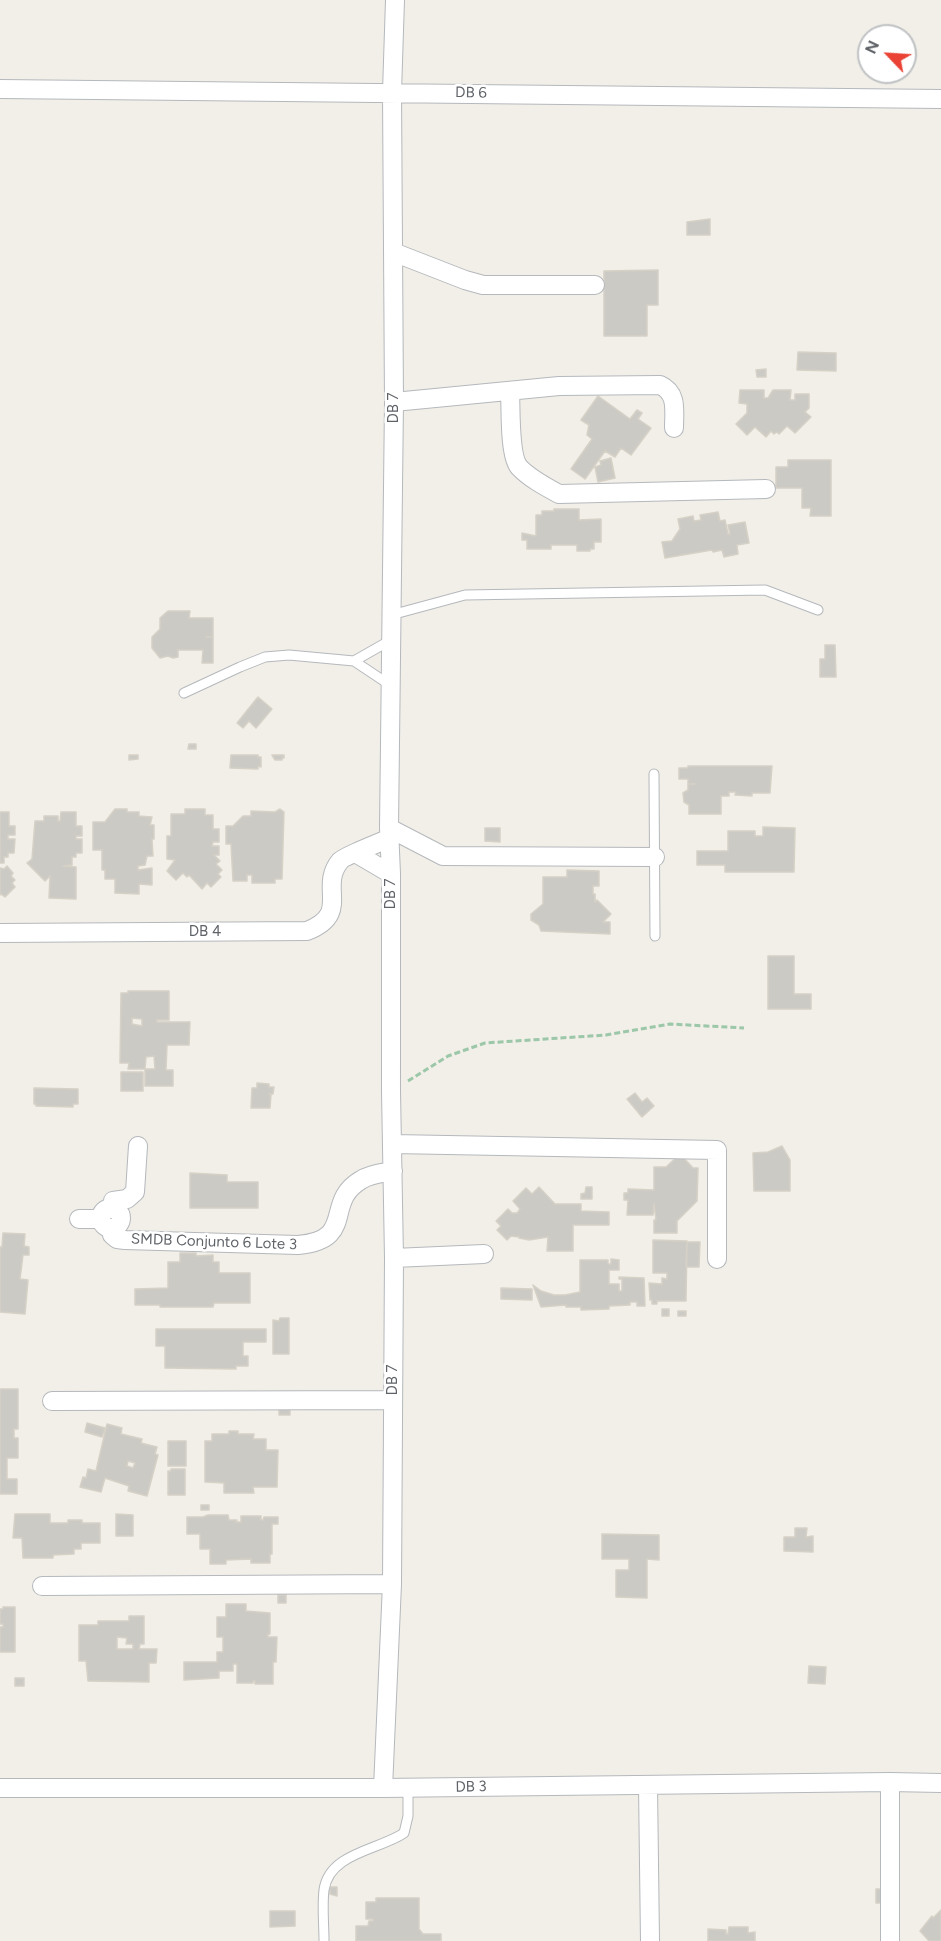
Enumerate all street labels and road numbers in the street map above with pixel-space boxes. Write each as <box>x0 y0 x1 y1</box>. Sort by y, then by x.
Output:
street label: DB 6 <box>455 84 487 102</box>
street label: DB 7 <box>385 392 403 424</box>
street label: DB 7 <box>382 878 400 910</box>
street label: DB 4 <box>189 923 221 941</box>
street label: SMDB Conjunto 6 Lote 3 <box>131 1230 297 1254</box>
street label: DB 7 <box>384 1364 402 1396</box>
street label: DB 3 <box>455 1778 487 1796</box>

